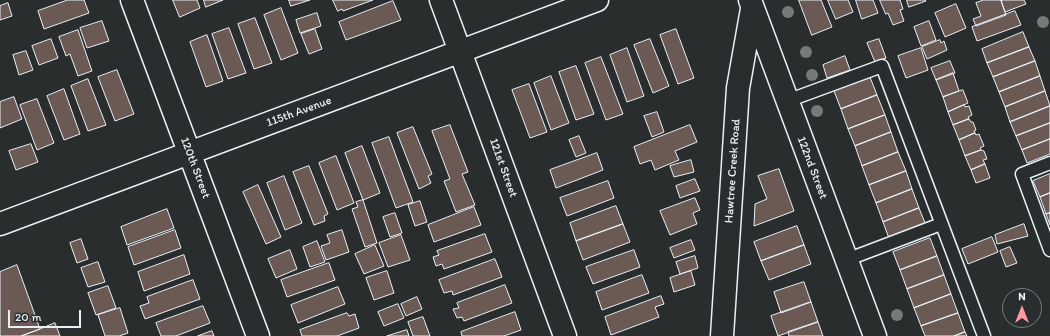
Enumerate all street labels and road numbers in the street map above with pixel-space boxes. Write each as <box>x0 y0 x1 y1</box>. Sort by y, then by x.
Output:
street label: 115th Avenue <box>264 94 334 130</box>
street label: Hawtree Creek Road <box>722 118 744 224</box>
street label: 120th Street <box>177 135 213 201</box>
street label: 122nd Street <box>793 135 831 201</box>
street label: 121st Street <box>486 137 520 199</box>

